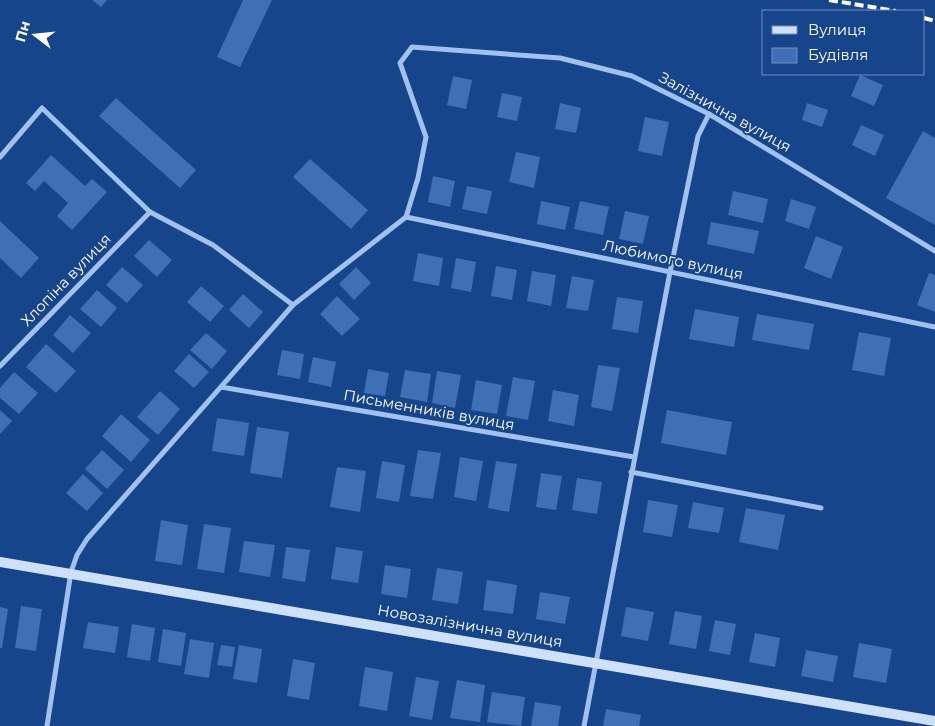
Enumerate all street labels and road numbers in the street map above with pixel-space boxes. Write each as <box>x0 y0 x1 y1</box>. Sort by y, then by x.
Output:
street label: Залізнична вулиця <box>656 67 795 156</box>
street label: Хлопіна вулиця <box>16 229 115 330</box>
street label: Любимого вулиця <box>601 235 745 284</box>
street label: Письменників вулиця <box>342 385 516 434</box>
street label: Новозалізнична вулиця <box>376 600 564 651</box>

